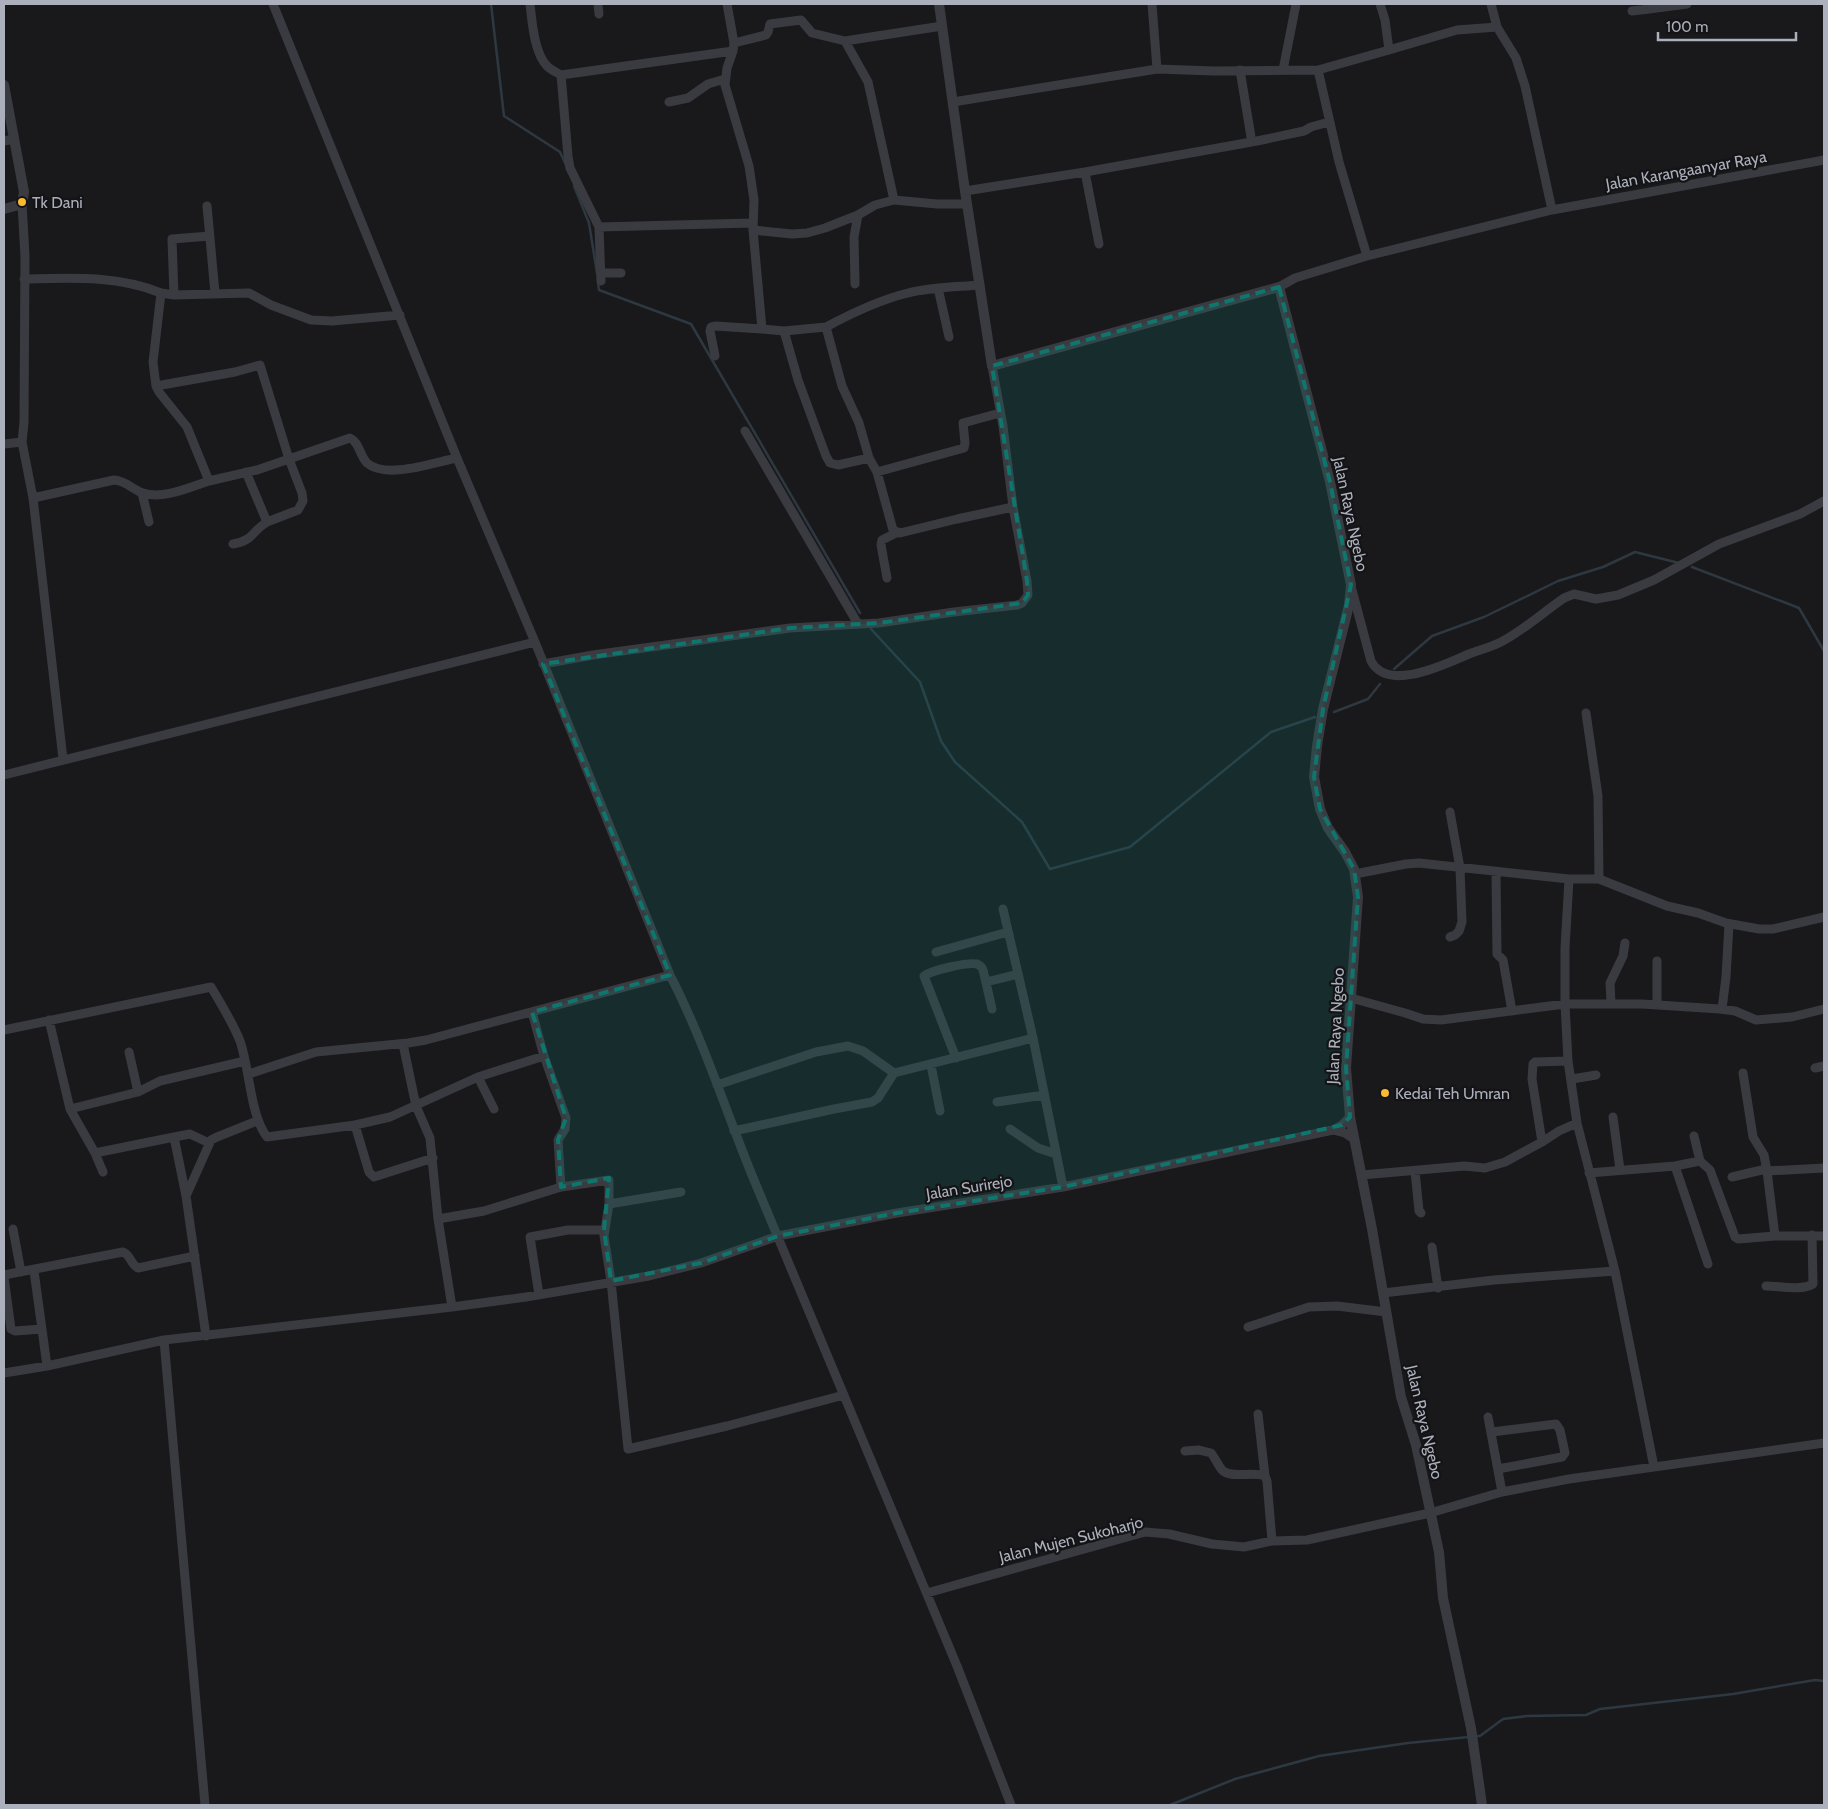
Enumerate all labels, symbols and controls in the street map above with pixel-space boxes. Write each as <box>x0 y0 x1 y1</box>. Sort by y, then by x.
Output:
scale bar <box>1658 10 1796 42</box>
text: 100 m <box>1666 18 1708 36</box>
street label: Jalan Karangaanyar Raya <box>1603 147 1768 194</box>
place label: Tk Dani <box>32 193 83 212</box>
marker: Tk Dani <box>16 196 28 208</box>
street label: Jalan Raya Ngebo <box>1329 454 1372 573</box>
street label: Jalan Raya Ngebo <box>1323 967 1348 1086</box>
place label: Kedai Teh Umran <box>1395 1084 1510 1103</box>
marker: Kedai Teh Umran <box>1379 1087 1391 1099</box>
street label: Jalan Surirejo <box>924 1171 1014 1204</box>
street label: Jalan Raya Ngebo <box>1402 1362 1447 1481</box>
street label: Jalan Mujen Sukoharjo <box>996 1512 1145 1567</box>

